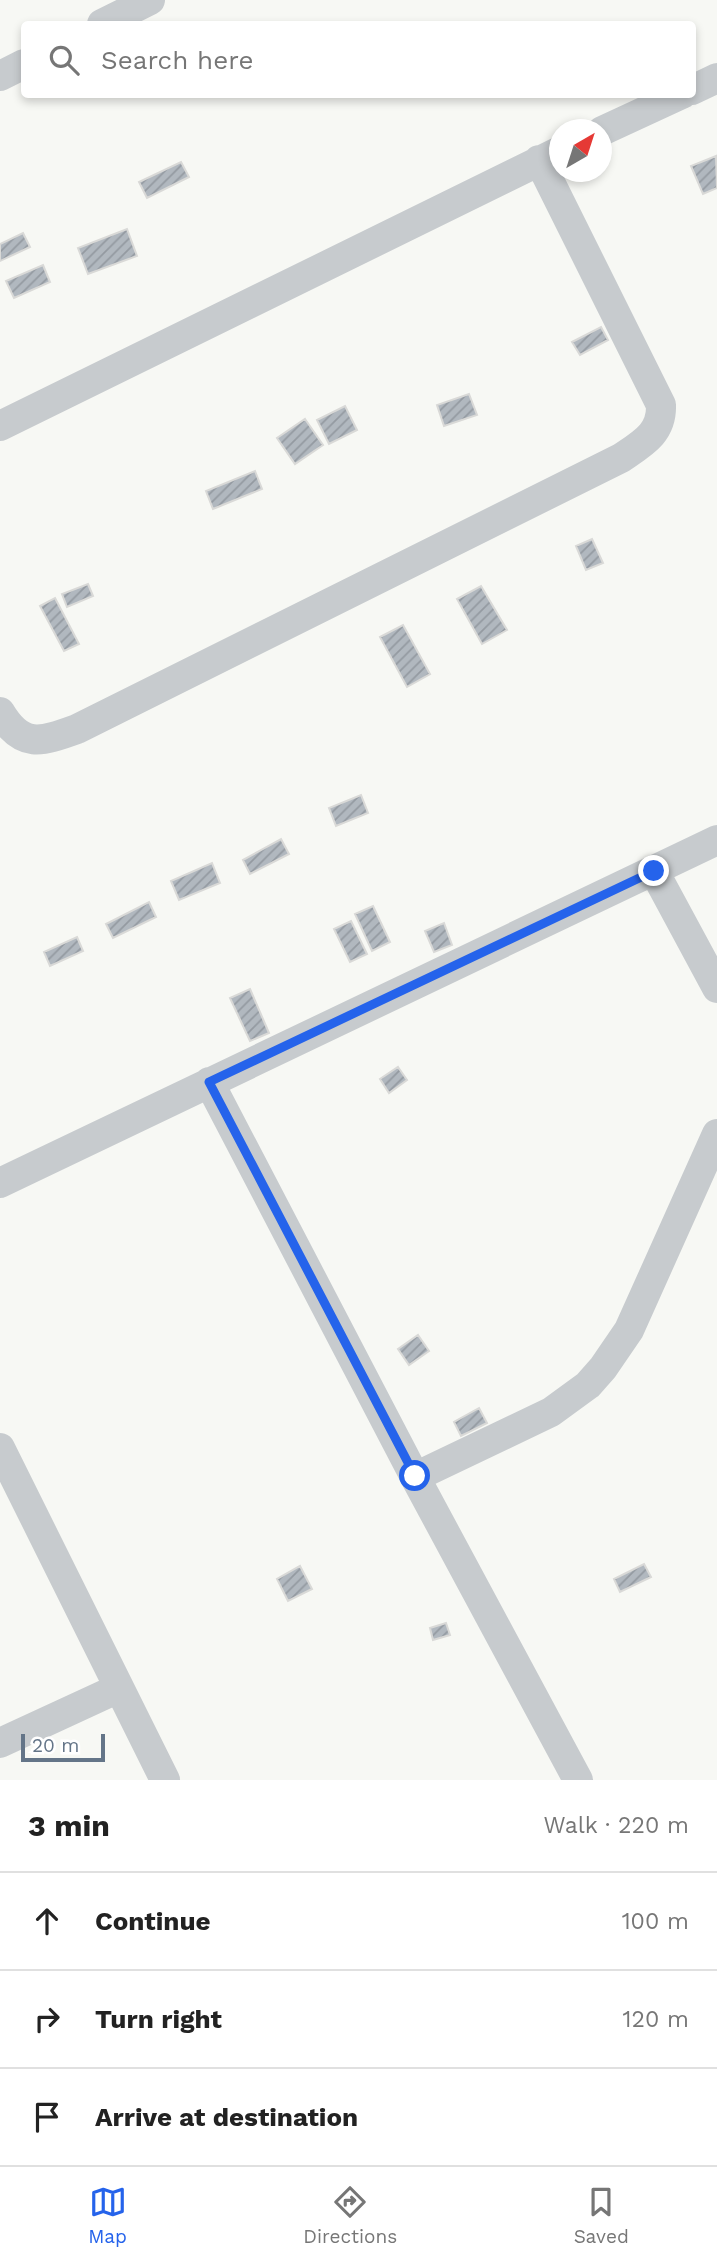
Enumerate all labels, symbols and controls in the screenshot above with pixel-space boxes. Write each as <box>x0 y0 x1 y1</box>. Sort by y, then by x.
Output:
search box <box>21 21 696 98</box>
icon: search <box>45 41 83 79</box>
text: Search here <box>101 45 253 75</box>
north arrow <box>549 119 612 182</box>
route end <box>638 855 669 886</box>
route start <box>399 1460 430 1491</box>
scale bar <box>21 1731 105 1763</box>
text: 20 m <box>32 1734 79 1757</box>
text: 3 min <box>28 1808 110 1843</box>
text: Walk · 220 m <box>543 1812 689 1839</box>
icon: ahead <box>28 1902 66 1940</box>
text: Continue <box>95 1906 211 1936</box>
text: 100 m <box>622 1908 689 1935</box>
icon: right <box>28 2000 66 2038</box>
text: Turn right <box>95 2004 222 2034</box>
text: 120 m <box>623 2006 689 2033</box>
icon: arrive <box>28 2098 66 2136</box>
text: Arrive at destination <box>95 2102 358 2132</box>
tab: Map <box>88 2183 127 2248</box>
tab: Directions <box>303 2183 397 2248</box>
tab: Saved <box>574 2183 629 2248</box>

